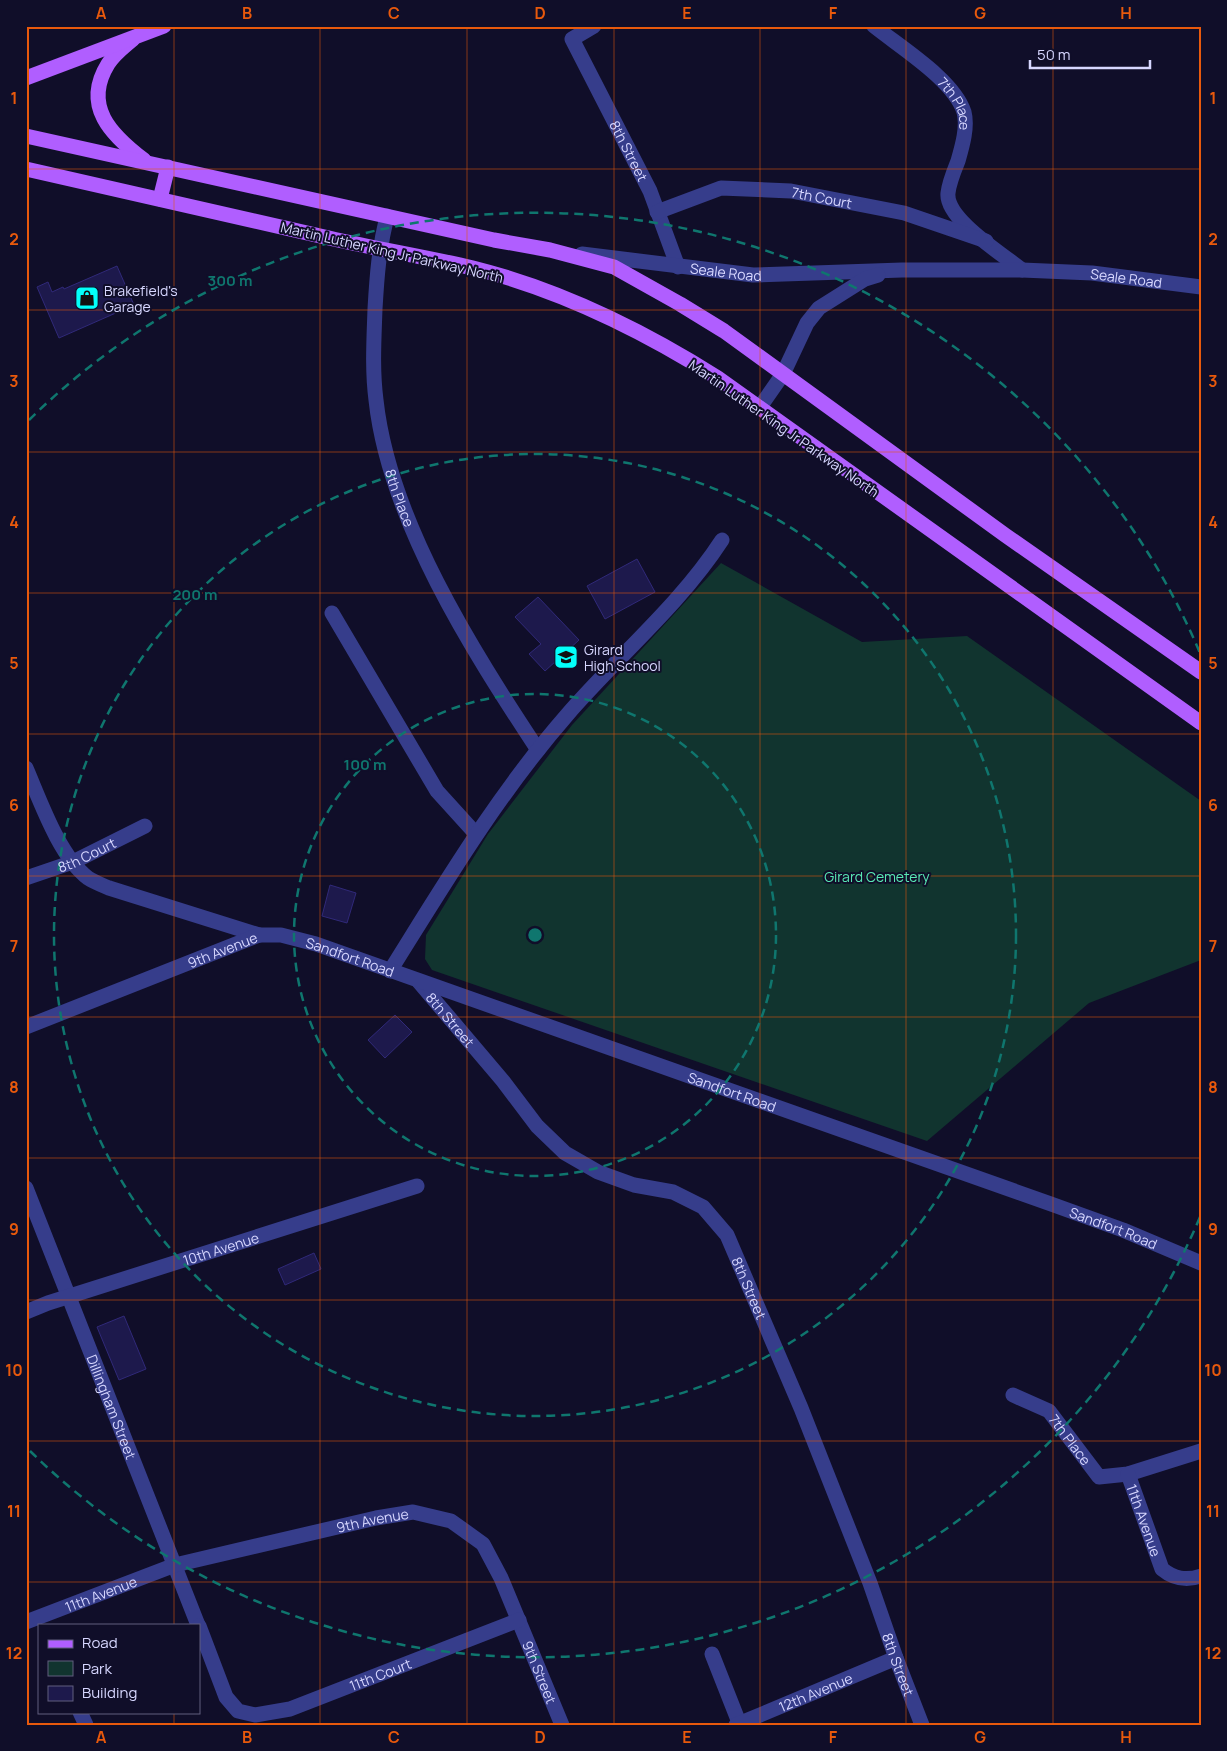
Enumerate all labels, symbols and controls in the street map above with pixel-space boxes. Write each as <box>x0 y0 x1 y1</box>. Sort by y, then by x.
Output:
text: A <box>96 2 107 24</box>
text: B <box>242 2 252 24</box>
text: C <box>388 2 400 24</box>
text: D <box>534 2 546 24</box>
text: E <box>682 2 692 24</box>
text: F <box>829 2 838 24</box>
text: G <box>974 2 986 24</box>
text: H <box>1120 2 1132 24</box>
scale bar <box>1030 38 1150 70</box>
text: 50 m <box>1037 44 1071 65</box>
street label: 7th Place <box>934 73 975 131</box>
text: 1 <box>10 87 18 109</box>
text: 1 <box>1209 87 1217 109</box>
street label: 8th Street <box>606 117 653 185</box>
street label: 7th Court <box>790 182 854 212</box>
street label: Martin Luther King Jr Parkway North <box>279 217 505 287</box>
text: 2 <box>9 228 19 250</box>
text: 2 <box>1208 228 1218 250</box>
street label: Seale Road <box>689 258 762 284</box>
street label: Seale Road <box>1089 263 1163 291</box>
text: 300 m <box>208 270 252 291</box>
place label: Brakefield's Garage <box>104 281 178 316</box>
shop icon: Brakefield's Garage <box>74 285 100 311</box>
street label: Martin Luther King Jr Parkway North <box>685 355 883 501</box>
text: 3 <box>9 370 19 392</box>
text: 3 <box>1208 370 1218 392</box>
street label: 8th Place <box>381 467 420 529</box>
text: 4 <box>9 511 19 533</box>
text: 4 <box>1208 511 1218 533</box>
text: 200 m <box>172 584 218 605</box>
place label: Girard High School <box>584 640 661 675</box>
school or university icon: Girard High School <box>553 644 579 670</box>
text: 5 <box>9 652 19 674</box>
text: 5 <box>1208 652 1218 674</box>
text: 100 m <box>344 754 386 775</box>
text: 6 <box>9 794 19 816</box>
text: 6 <box>1208 794 1218 816</box>
street label: 8th Court <box>55 833 119 876</box>
park label: Girard Cemetery <box>824 867 930 886</box>
centre of rings <box>526 926 544 944</box>
street label: 9th Avenue <box>185 927 260 972</box>
street label: Sandfort Road <box>304 932 397 981</box>
text: 7 <box>10 935 18 957</box>
text: 7 <box>1209 935 1217 957</box>
street label: 8th Street <box>422 988 480 1051</box>
street label: Sandfort Road <box>685 1067 779 1116</box>
text: 8 <box>9 1076 19 1098</box>
text: 8 <box>1208 1076 1218 1098</box>
street label: Sandfort Road <box>1067 1202 1160 1253</box>
text: 9 <box>9 1218 19 1240</box>
text: 9 <box>1208 1218 1218 1240</box>
street label: 10th Avenue <box>180 1227 261 1269</box>
street label: 8th Street <box>728 1254 771 1322</box>
street label: Dillingham Street <box>83 1351 141 1462</box>
text: 10 <box>5 1359 23 1381</box>
text: 10 <box>1204 1359 1222 1381</box>
street label: 7th Place <box>1045 1410 1096 1469</box>
street label: 11th Avenue <box>1123 1481 1166 1559</box>
text: 11 <box>7 1500 21 1522</box>
text: 11 <box>1206 1500 1220 1522</box>
street label: 9th Avenue <box>334 1503 410 1537</box>
street label: 11th Avenue <box>62 1571 139 1616</box>
legend <box>38 1624 200 1714</box>
street label: 8th Street <box>878 1630 919 1699</box>
text: Road <box>82 1632 118 1653</box>
street label: 9th Street <box>518 1637 562 1707</box>
text: 12 <box>6 1642 22 1664</box>
text: 12 <box>1205 1642 1221 1664</box>
street label: 11th Court <box>346 1653 414 1695</box>
text: Park <box>82 1658 112 1679</box>
street label: 12th Avenue <box>776 1668 855 1716</box>
text: Building <box>82 1682 137 1703</box>
text: A <box>96 1726 107 1748</box>
text: B <box>242 1726 252 1748</box>
text: C <box>388 1726 400 1748</box>
text: D <box>534 1726 546 1748</box>
text: E <box>682 1726 692 1748</box>
text: F <box>829 1726 838 1748</box>
text: G <box>974 1726 986 1748</box>
text: H <box>1120 1726 1132 1748</box>

